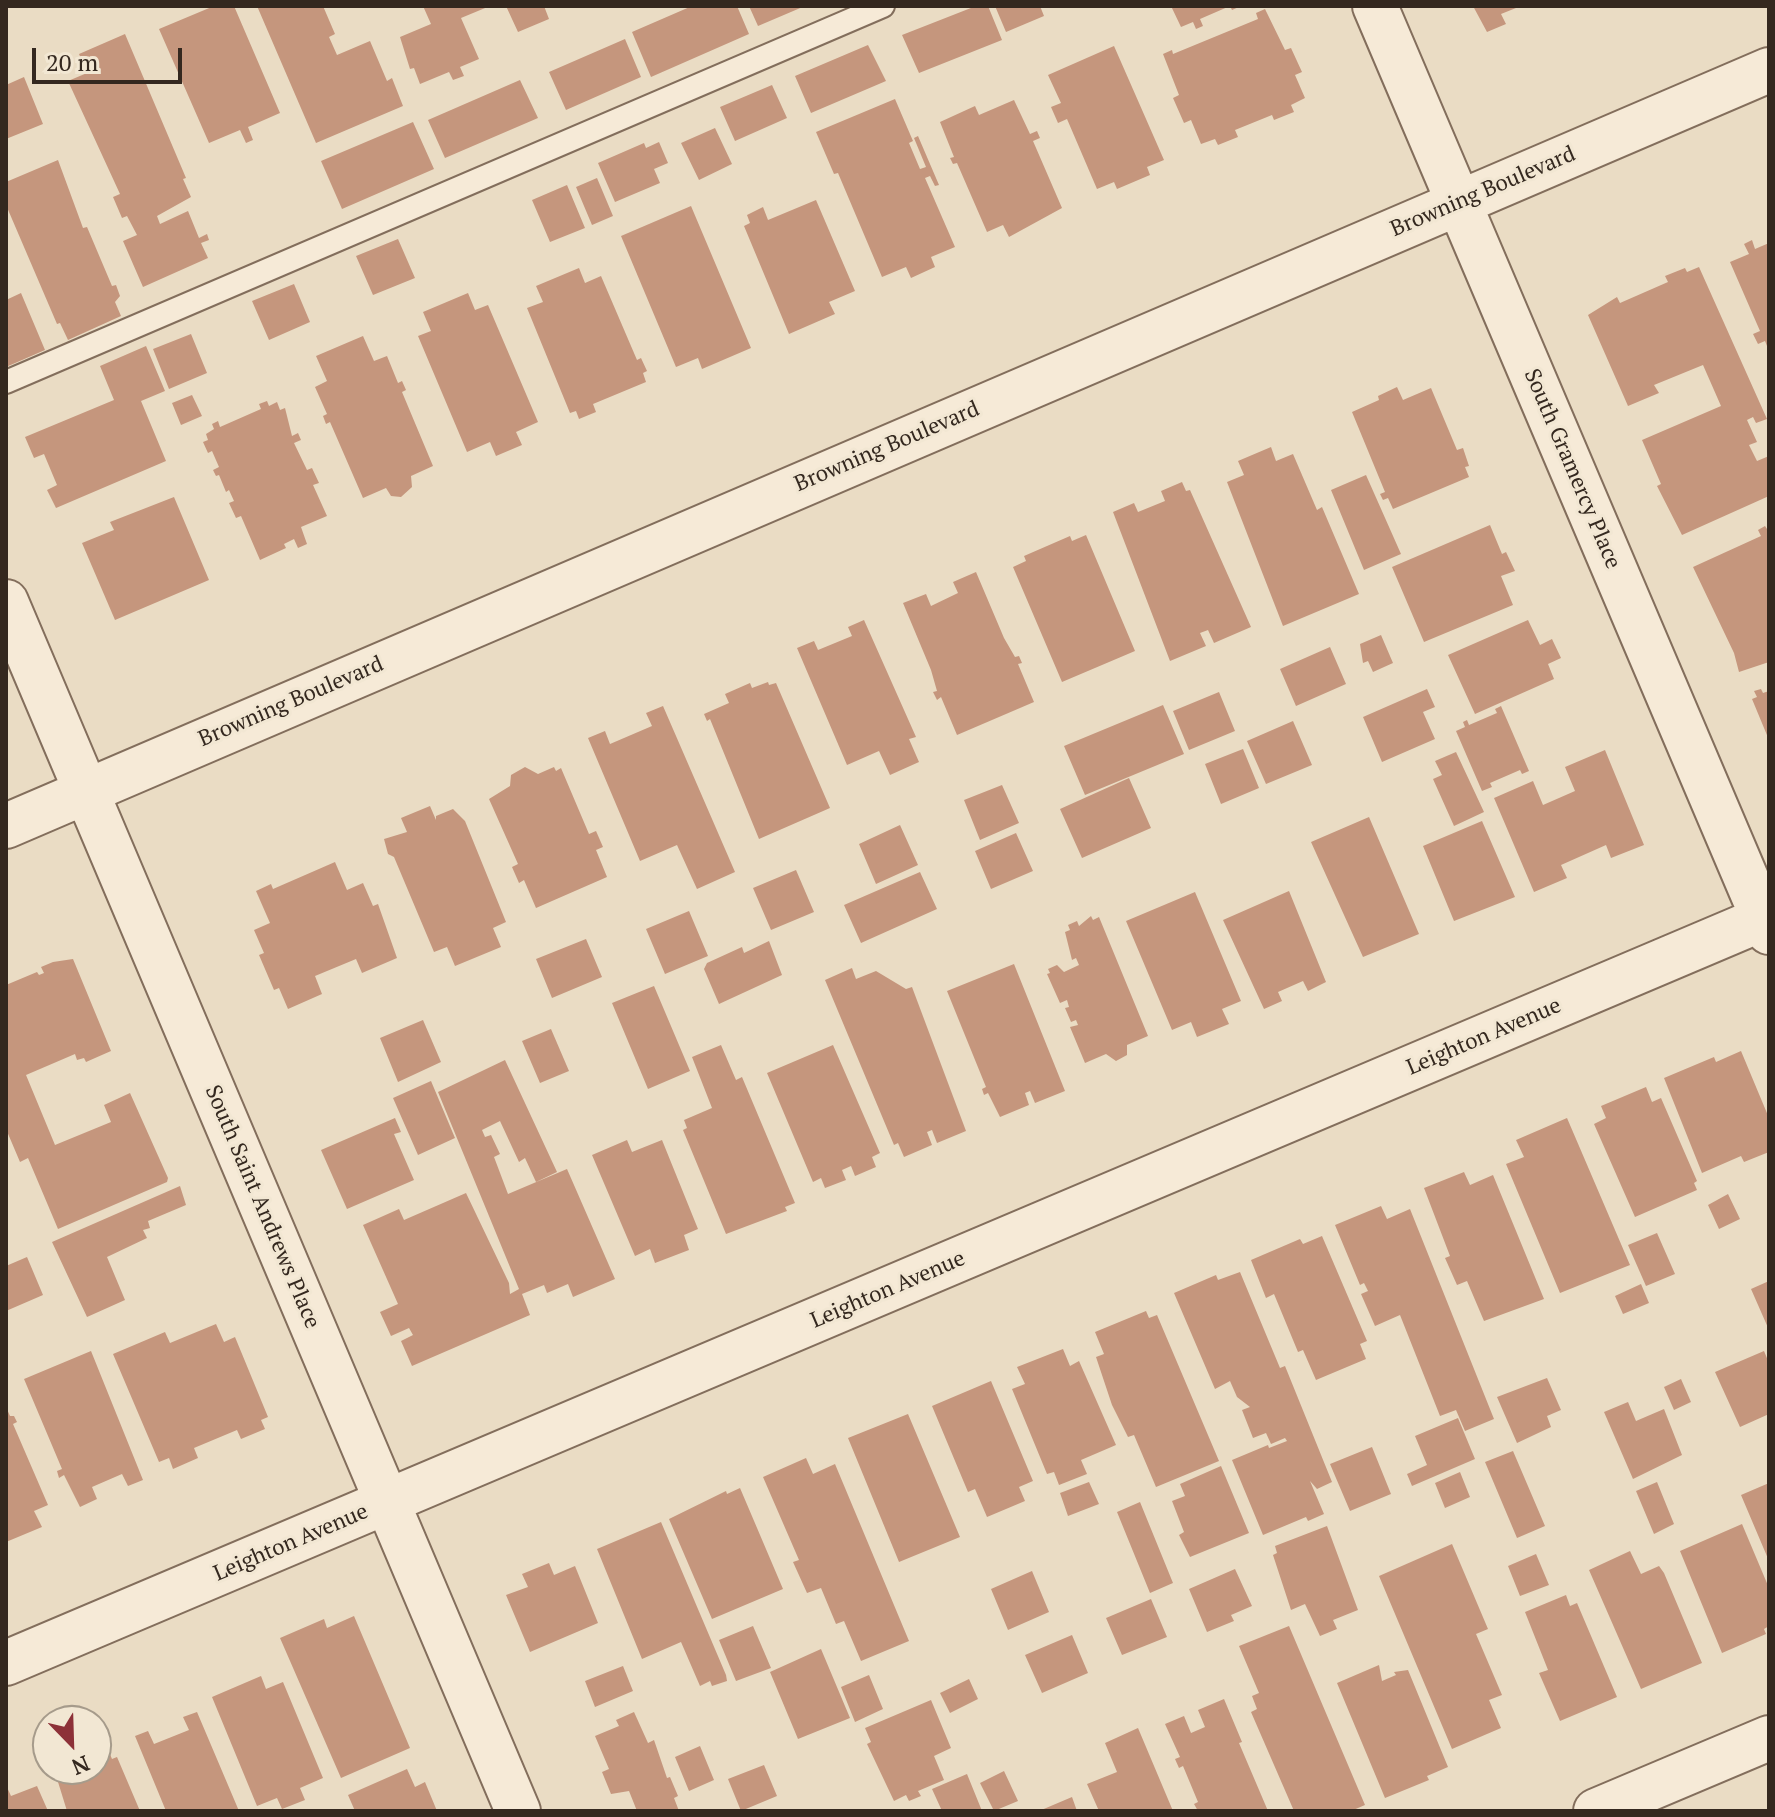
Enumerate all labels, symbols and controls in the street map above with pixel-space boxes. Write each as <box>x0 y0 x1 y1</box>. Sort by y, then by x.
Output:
scale bar <box>36 32 186 82</box>
text: 20 m <box>46 46 98 78</box>
street label: Browning Boulevard <box>1387 141 1579 243</box>
street label: South Gramercy Place <box>1518 365 1626 573</box>
street label: Browning Boulevard <box>791 396 983 498</box>
street label: Browning Boulevard <box>195 651 387 753</box>
street label: Leighton Avenue <box>1403 993 1565 1081</box>
street label: South Saint Andrews Place <box>199 1081 325 1333</box>
street label: Leighton Avenue <box>807 1246 969 1334</box>
street label: Leighton Avenue <box>210 1499 372 1587</box>
north arrow <box>32 1705 112 1785</box>
text: N <box>67 1749 94 1782</box>

